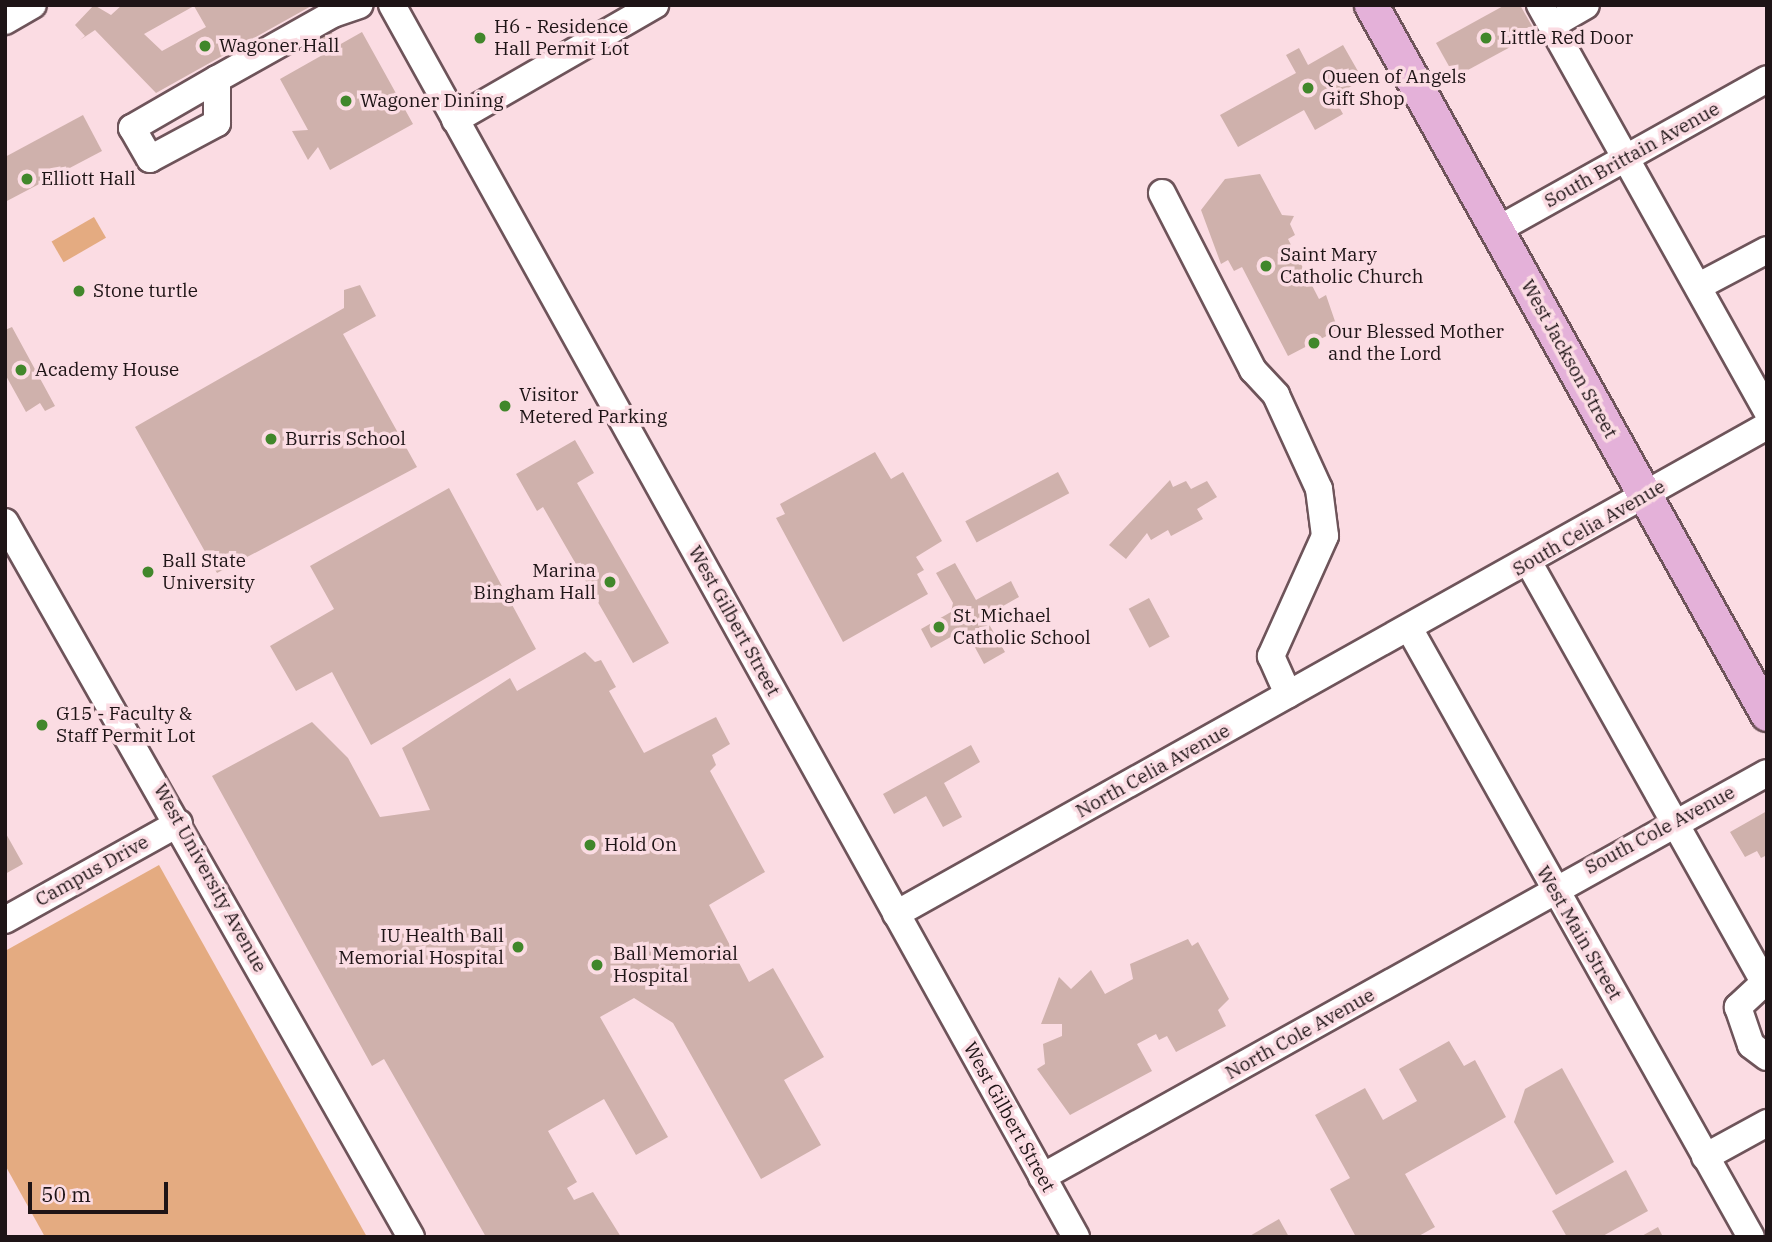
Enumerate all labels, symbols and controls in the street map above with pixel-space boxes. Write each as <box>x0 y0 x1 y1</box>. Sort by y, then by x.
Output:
place label: H6 - Residence Hall Permit Lot <box>494 16 629 60</box>
place label: Little Red Door <box>1500 27 1633 49</box>
marker: H6 - Residence Hall Permit Lot <box>472 30 488 46</box>
marker: Little Red Door <box>1478 30 1494 46</box>
place label: Wagoner Hall <box>219 35 339 57</box>
marker: Wagoner Hall <box>197 38 213 54</box>
place label: Queen of Angels Gift Shop <box>1322 66 1466 110</box>
marker: Queen of Angels Gift Shop <box>1300 80 1316 96</box>
place label: Wagoner Dining <box>360 90 504 112</box>
marker: Wagoner Dining <box>338 93 354 109</box>
street label: South Brittain Avenue <box>1540 97 1724 213</box>
place label: Elliott Hall <box>41 168 136 190</box>
marker: Elliott Hall <box>19 171 35 187</box>
place label: Saint Mary Catholic Church <box>1280 244 1424 288</box>
marker: Saint Mary Catholic Church <box>1258 258 1274 274</box>
street label: West Jackson Street <box>1516 276 1622 442</box>
place label: Stone turtle <box>93 280 198 302</box>
marker: Stone turtle <box>71 283 87 299</box>
place label: Our Blessed Mother and the Lord <box>1328 321 1504 365</box>
marker: Our Blessed Mother and the Lord <box>1306 335 1322 351</box>
place label: Academy House <box>35 359 179 381</box>
marker: Academy House <box>13 362 29 378</box>
place label: Visitor Metered Parking <box>519 384 667 428</box>
marker: Visitor Metered Parking <box>497 398 513 414</box>
place label: Burris School <box>285 428 406 450</box>
marker: Burris School <box>263 431 279 447</box>
street label: South Celia Avenue <box>1509 475 1669 581</box>
street label: West Gilbert Street <box>683 542 785 700</box>
place label: Ball State University <box>162 550 255 594</box>
place label: Marina Bingham Hall <box>473 560 596 604</box>
marker: Ball State University <box>140 564 156 580</box>
marker: Marina Bingham Hall <box>602 574 618 590</box>
place label: St. Michael Catholic School <box>953 605 1091 649</box>
marker: St. Michael Catholic School <box>931 619 947 635</box>
place label: G15 - Faculty & Staff Permit Lot <box>56 703 196 747</box>
marker: G15 - Faculty & Staff Permit Lot <box>34 717 50 733</box>
street label: North Celia Avenue <box>1072 719 1234 823</box>
street label: West University Avenue <box>149 780 271 976</box>
street label: South Cole Avenue <box>1581 781 1739 879</box>
street label: Campus Drive <box>32 831 152 911</box>
place label: Hold On <box>604 834 677 856</box>
marker: Hold On <box>582 837 598 853</box>
street label: West Main Street <box>1531 862 1627 1004</box>
place label: IU Health Ball Memorial Hospital <box>338 925 504 969</box>
marker: IU Health Ball Memorial Hospital <box>510 939 526 955</box>
place label: Ball Memorial Hospital <box>613 943 738 987</box>
marker: Ball Memorial Hospital <box>587 955 607 975</box>
street label: North Cole Avenue <box>1221 984 1379 1084</box>
street label: West Gilbert Street <box>958 1038 1060 1196</box>
scale bar <box>32 1168 172 1212</box>
text: 50 m <box>41 1180 91 1208</box>

